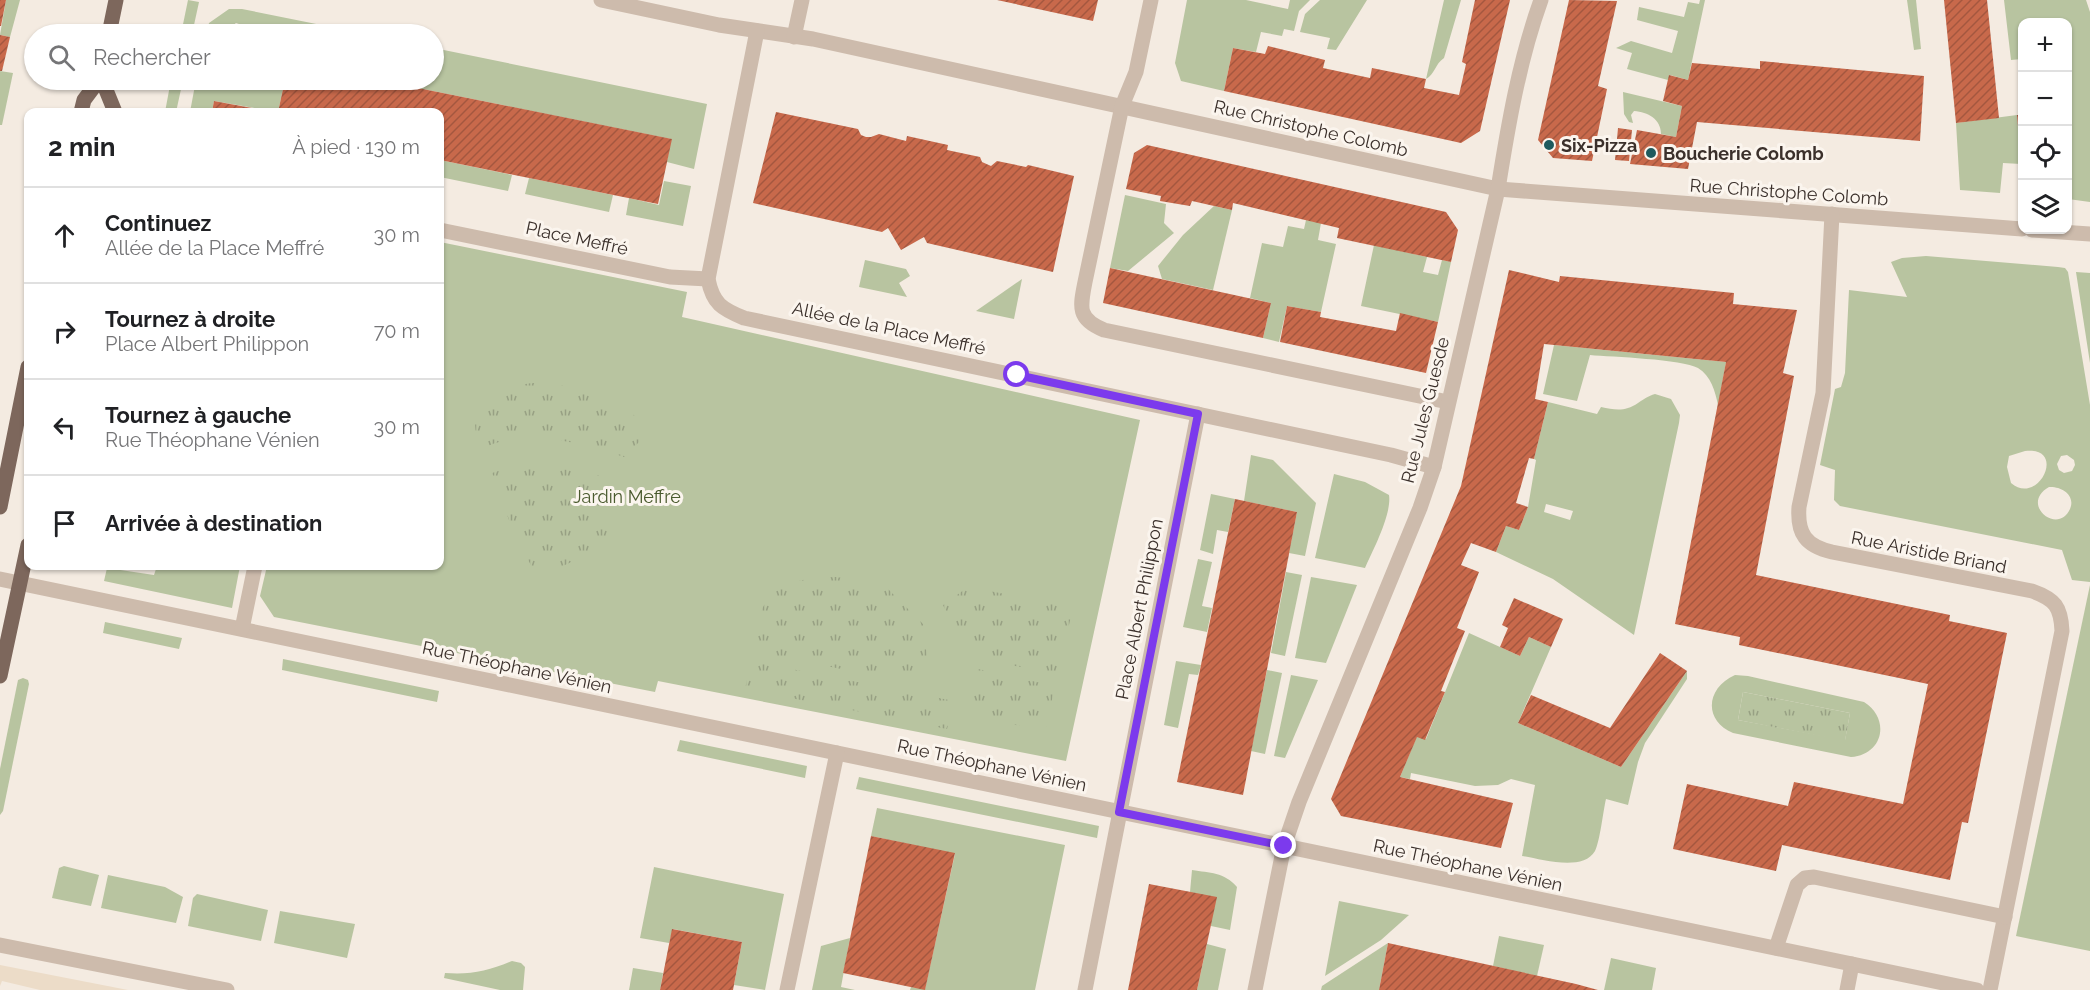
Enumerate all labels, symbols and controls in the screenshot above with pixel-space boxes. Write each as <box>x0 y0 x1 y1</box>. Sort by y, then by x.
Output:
map controls <box>2018 18 2072 234</box>
button: + <box>2018 18 2072 72</box>
search box <box>24 24 444 90</box>
icon: search <box>45 41 78 74</box>
text: Rechercher <box>93 44 211 70</box>
button: − <box>2018 72 2072 126</box>
street label: Rue Christophe Colomb <box>1212 95 1410 161</box>
button: locate <box>2018 126 2072 180</box>
text: 2 min <box>48 132 115 162</box>
text: À pied · 130 m <box>292 135 420 159</box>
place label: Six-Pizza <box>1561 135 1637 156</box>
marker: Six-Pizza <box>1542 138 1556 152</box>
place label: Boucherie Colomb <box>1663 143 1824 164</box>
marker: Boucherie Colomb <box>1644 146 1658 160</box>
street label: Rue Christophe Colomb <box>1689 175 1889 209</box>
button: layers <box>2018 180 2072 234</box>
text: Continuez <box>105 210 211 236</box>
street label: Place Meffré <box>524 217 630 259</box>
icon: ahead <box>48 219 81 252</box>
text: 30 m <box>374 223 420 247</box>
text: Allée de la Place Meffré <box>105 236 324 260</box>
street label: Allée de la Place Meffré <box>790 297 988 359</box>
text: Tournez à droite <box>105 306 275 332</box>
icon: right <box>48 315 81 348</box>
text: 70 m <box>374 319 420 343</box>
text: Place Albert Philippon <box>105 332 309 356</box>
street label: Rue Jules Guesde <box>1397 334 1453 485</box>
route start <box>1003 361 1029 387</box>
text: Tournez à gauche <box>105 402 291 428</box>
icon: left <box>48 411 81 444</box>
text: 30 m <box>374 415 420 439</box>
text: Rue Théophane Vénien <box>105 428 320 452</box>
park label: Jardin Meffre <box>573 486 681 507</box>
icon: arrive <box>48 507 81 540</box>
text: Arrivée à destination <box>105 510 322 536</box>
street label: Place Albert Philippon <box>1111 517 1167 701</box>
street label: Rue Aristide Briand <box>1849 527 2009 577</box>
street label: Rue Théophane Vénien <box>420 637 614 697</box>
street label: Rue Théophane Vénien <box>895 735 1089 795</box>
route end <box>1270 832 1296 858</box>
street label: Rue Théophane Vénien <box>1371 835 1565 895</box>

